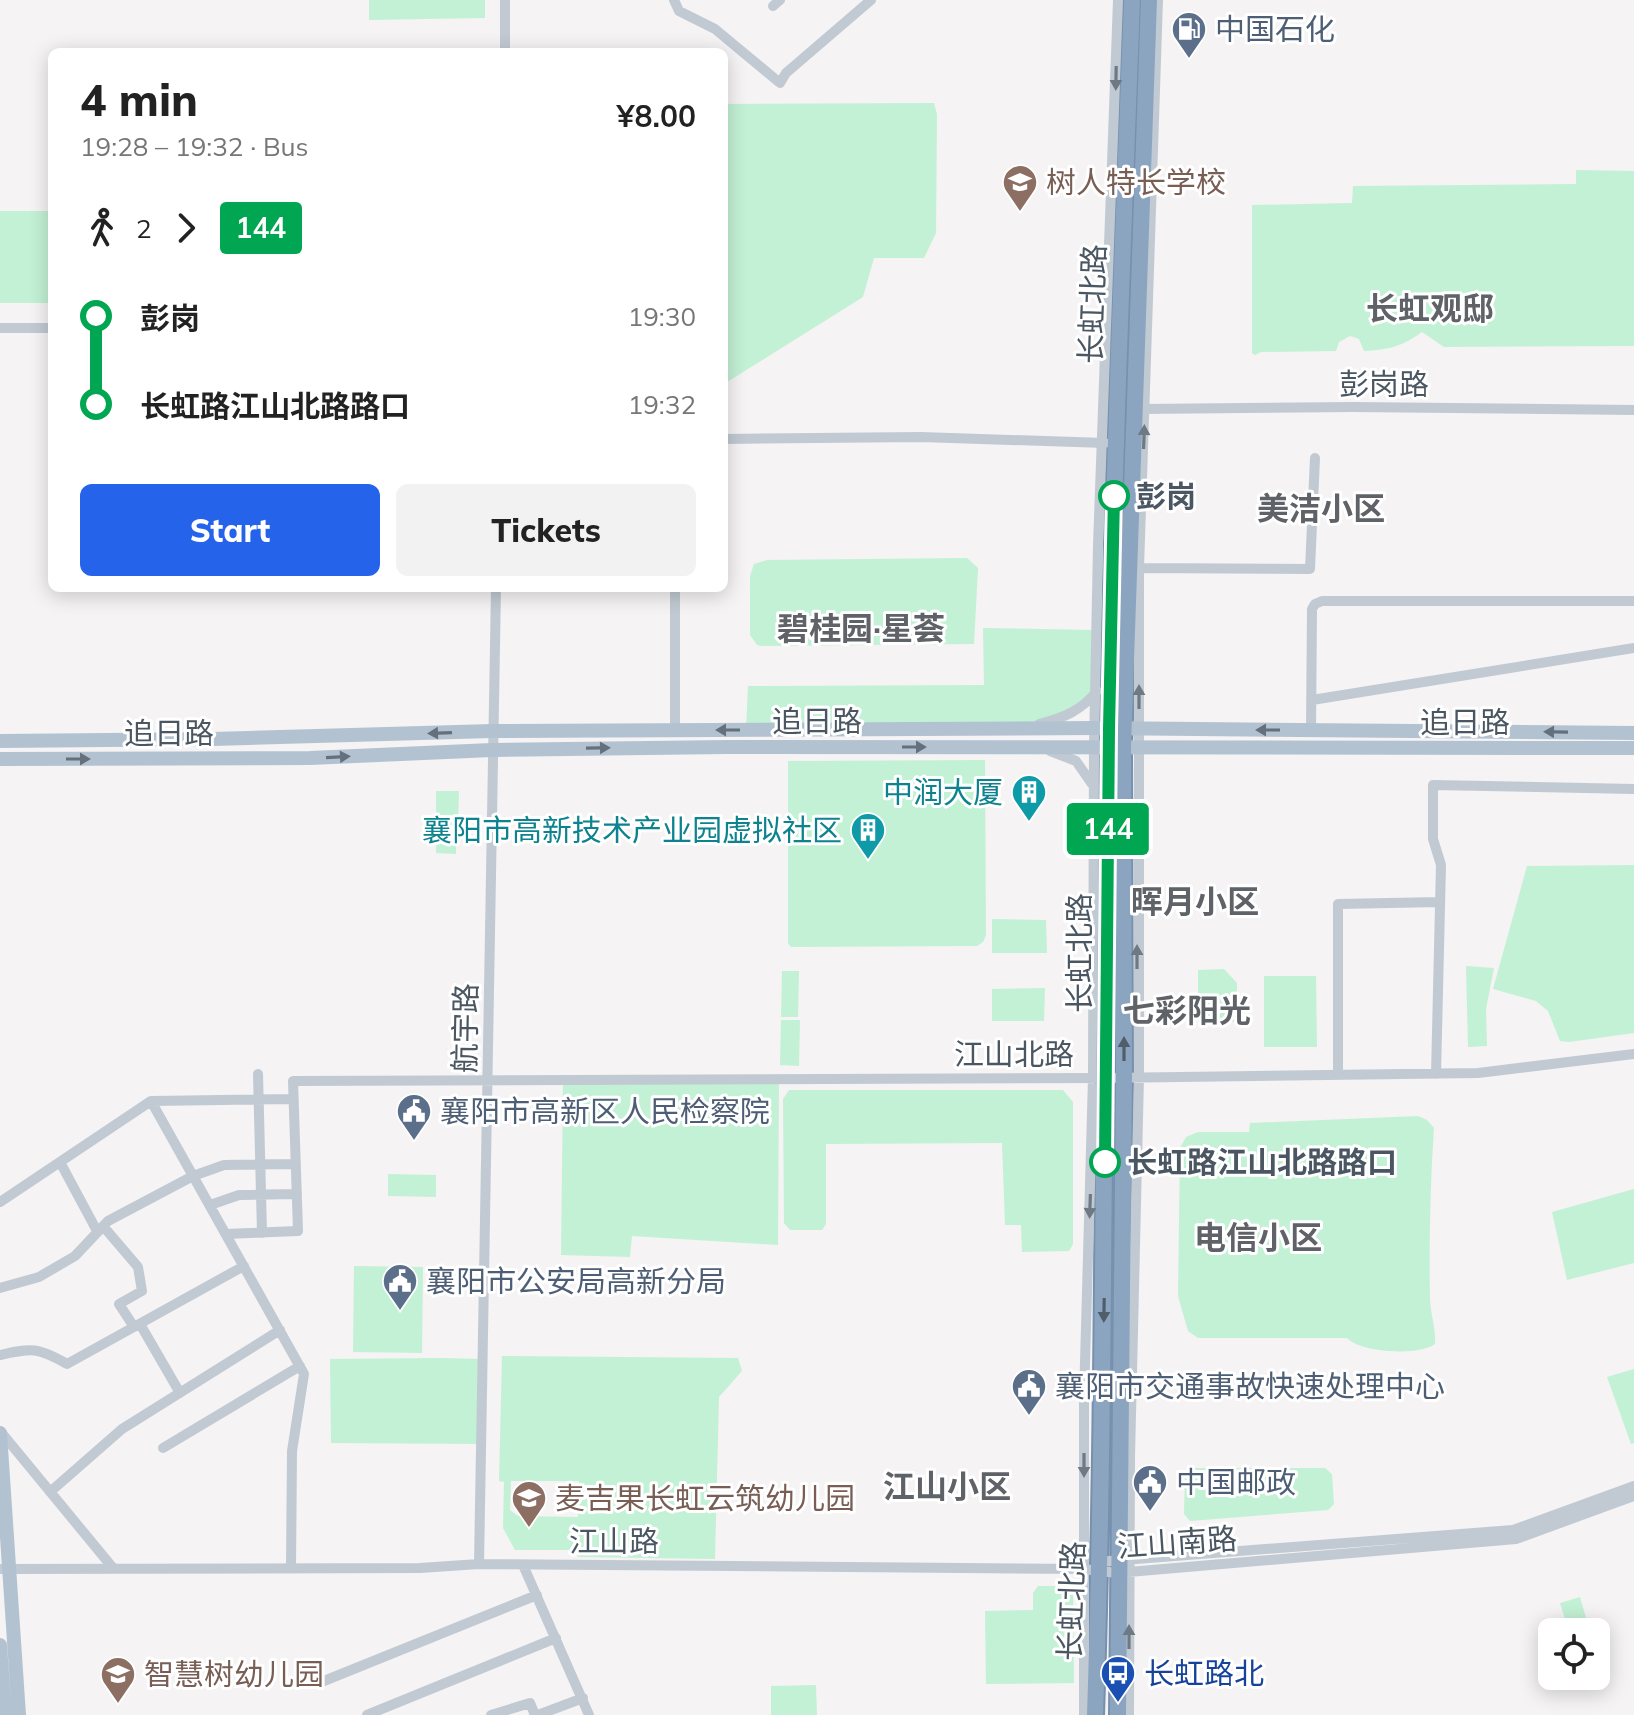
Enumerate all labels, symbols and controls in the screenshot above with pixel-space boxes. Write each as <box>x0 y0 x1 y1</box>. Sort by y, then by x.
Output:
fuel station icon: 中国石化 <box>1170 10 1208 60</box>
place label: 中国石化 <box>1215 10 1335 48</box>
one-way arrow <box>1109 66 1122 91</box>
text: 4 min <box>80 72 198 127</box>
text: ¥8.00 <box>617 97 696 135</box>
text: 19:28 – 19:32 · Bus <box>80 130 309 163</box>
school or university icon: 树人特长学校 <box>1001 163 1039 213</box>
place label: 树人特长学校 <box>1046 163 1226 201</box>
icon: walk <box>80 206 124 250</box>
icon: forward <box>164 206 208 250</box>
text: 144 <box>236 210 286 245</box>
text: 2 <box>136 212 152 245</box>
street label: 长虹北路 <box>1071 243 1113 365</box>
district label: 长虹观邸 <box>1366 288 1494 328</box>
text: 彭岗 <box>140 299 200 337</box>
text: 19:30 <box>628 300 696 333</box>
street label: 彭岗路 <box>1339 365 1429 403</box>
text: 长虹路江山北路路口 <box>140 387 410 425</box>
text: 19:32 <box>628 388 696 421</box>
one-way arrow <box>1138 424 1151 449</box>
place label: 彭岗 <box>1136 477 1196 515</box>
marker: 彭岗 <box>1099 481 1129 511</box>
button: Start <box>80 484 380 576</box>
button: Tickets <box>396 484 696 576</box>
district label: 美洁小区 <box>1257 488 1385 528</box>
district label: 碧桂园·星荟 <box>777 608 945 648</box>
one-way arrow <box>1133 684 1145 709</box>
street label: 追日路 <box>772 702 862 740</box>
street label: 追日路 <box>1420 703 1510 741</box>
street label: 追日路 <box>124 714 214 752</box>
one-way arrow <box>715 724 740 736</box>
one-way arrow <box>1255 724 1280 736</box>
one-way arrow <box>427 726 452 739</box>
one-way arrow <box>1543 726 1568 738</box>
one-way arrow <box>902 741 927 753</box>
one-way arrow <box>586 742 611 754</box>
one-way arrow <box>326 750 351 763</box>
one-way arrow <box>66 753 91 765</box>
place label: 中润大厦 <box>883 773 1003 811</box>
building icon: 中润大厦 <box>1010 773 1048 823</box>
line badge: 144 <box>1062 803 1154 855</box>
place label: 襄阳市高新技术产业园虚拟社区 <box>422 811 842 849</box>
building icon: 襄阳市高新技术产业园虚拟社区 <box>849 811 887 861</box>
text: 144 <box>1083 811 1133 846</box>
district label: 晖月小区 <box>1131 881 1259 921</box>
street label: 长虹北路 <box>1060 893 1098 1013</box>
one-way arrow <box>1131 944 1143 969</box>
street label: 航宇路 <box>445 983 485 1073</box>
district label: 七彩阳光 <box>1123 990 1251 1030</box>
street label: 江山北路 <box>954 1035 1074 1073</box>
one-way arrow <box>1118 1036 1130 1061</box>
public building icon: 襄阳市高新区人民检察院 <box>395 1092 433 1142</box>
place label: 襄阳市高新区人民检察院 <box>440 1092 770 1130</box>
place label: 长虹路江山北路路口 <box>1127 1143 1397 1181</box>
marker: 长虹路江山北路路口 <box>1090 1147 1120 1177</box>
one-way arrow <box>1083 1194 1096 1219</box>
district label: 电信小区 <box>1194 1217 1322 1257</box>
public building icon: 襄阳市公安局高新分局 <box>381 1262 419 1312</box>
place label: 襄阳市公安局高新分局 <box>426 1262 726 1300</box>
one-way arrow <box>1097 1298 1110 1323</box>
public building icon: 襄阳市交通事故快速处理中心 <box>1010 1367 1048 1417</box>
place label: 襄阳市交通事故快速处理中心 <box>1055 1367 1445 1405</box>
one-way arrow <box>1078 1453 1090 1478</box>
public building icon: 中国邮政 <box>1131 1463 1169 1513</box>
place label: 中国邮政 <box>1176 1463 1296 1501</box>
district label: 江山小区 <box>883 1466 1011 1506</box>
school or university icon: 麦吉果长虹云筑幼儿园 <box>510 1479 548 1529</box>
place label: 麦吉果长虹云筑幼儿园 <box>555 1479 855 1517</box>
street label: 江山南路 <box>1116 1519 1238 1565</box>
street label: 江山路 <box>569 1522 659 1560</box>
street label: 长虹北路 <box>1050 1540 1092 1662</box>
map controls <box>1538 1618 1610 1690</box>
button: locate <box>1538 1618 1610 1690</box>
one-way arrow <box>1123 1624 1135 1649</box>
bus stop icon: 长虹路北 <box>1099 1654 1137 1704</box>
place label: 长虹路北 <box>1144 1654 1264 1692</box>
school or university icon: 智慧树幼儿园 <box>99 1655 137 1705</box>
place label: 智慧树幼儿园 <box>144 1655 324 1693</box>

